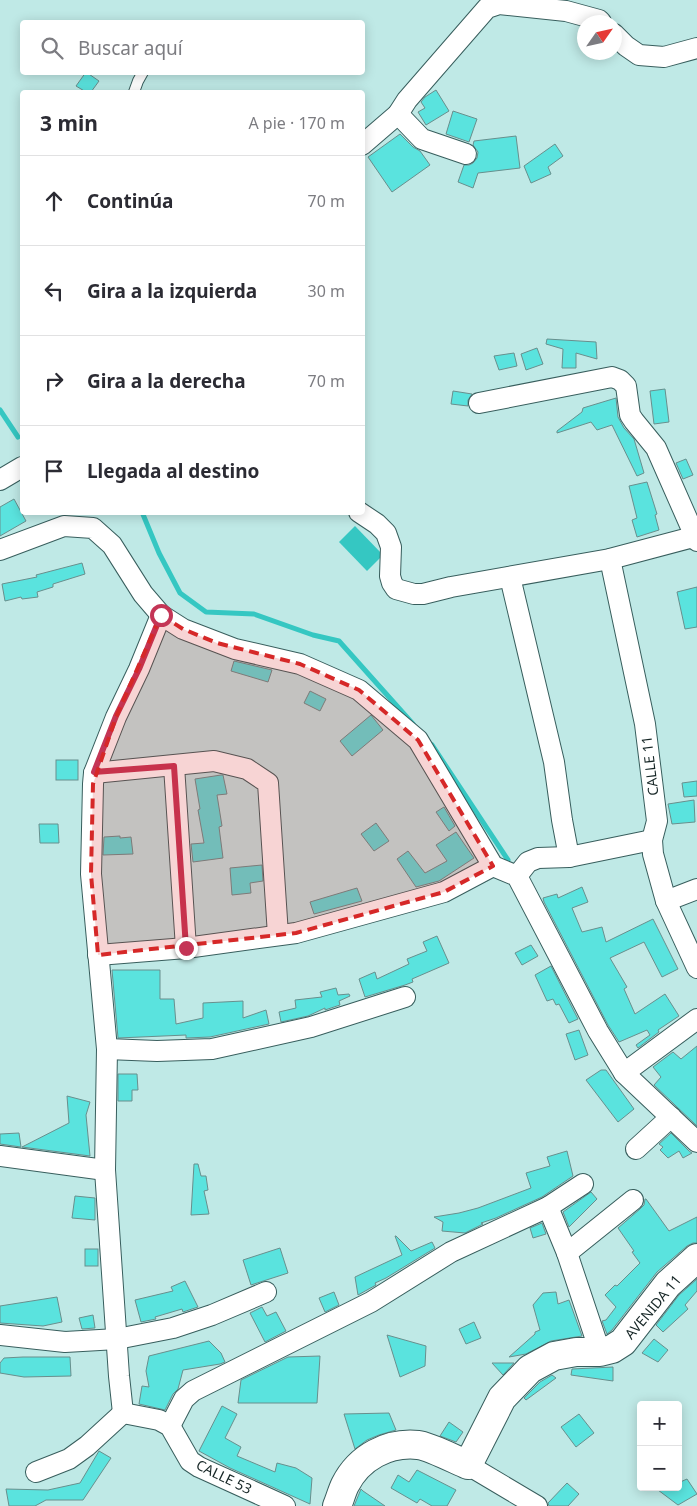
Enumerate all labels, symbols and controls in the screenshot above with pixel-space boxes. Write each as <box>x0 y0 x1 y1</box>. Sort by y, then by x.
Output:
north arrow <box>577 15 622 60</box>
search box <box>20 20 365 75</box>
icon: search <box>38 34 66 62</box>
text: Buscar aquí <box>78 35 183 61</box>
text: 3 min <box>40 109 98 137</box>
text: A pie · 170 m <box>248 112 345 134</box>
icon: ahead <box>40 187 68 215</box>
text: Continúa <box>87 188 173 214</box>
text: 70 m <box>308 190 345 212</box>
icon: left <box>40 277 68 305</box>
text: Gira a la izquierda <box>87 278 257 304</box>
text: 30 m <box>308 280 345 302</box>
icon: right <box>40 367 68 395</box>
text: Gira a la derecha <box>87 368 246 394</box>
text: 70 m <box>308 370 345 392</box>
icon: arrive <box>40 457 68 485</box>
text: Llegada al destino <box>87 458 259 484</box>
route start <box>150 604 173 627</box>
street label: CALLE 11 <box>636 735 663 797</box>
route end <box>175 937 198 960</box>
street label: AVENIDA 11 <box>620 1271 685 1343</box>
map controls <box>637 1401 682 1491</box>
button: + <box>637 1401 682 1446</box>
button: − <box>637 1446 682 1491</box>
street label: CALLE 53 <box>193 1455 255 1498</box>

